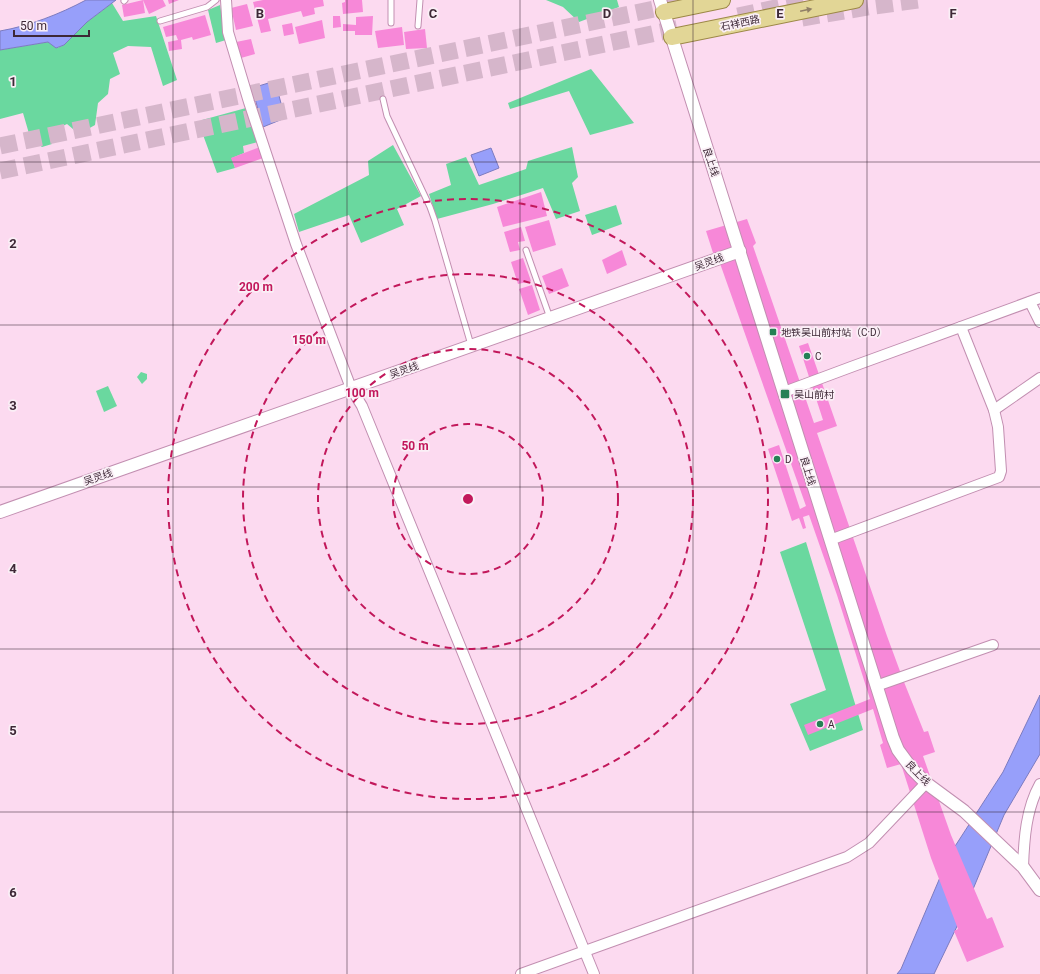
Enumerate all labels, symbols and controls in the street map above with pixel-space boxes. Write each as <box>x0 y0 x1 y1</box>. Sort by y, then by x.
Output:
text: B <box>256 6 264 21</box>
text: C <box>429 6 438 21</box>
text: D <box>603 6 611 21</box>
text: E <box>776 6 784 21</box>
one-way arrow <box>800 6 813 12</box>
text: F <box>949 6 957 21</box>
scale bar <box>14 12 89 38</box>
street label: 石祥西路 <box>719 13 761 33</box>
text: 50 m <box>20 19 47 33</box>
text: 1 <box>9 74 17 89</box>
street label: 良上线 <box>701 146 721 178</box>
text: 2 <box>9 236 17 251</box>
street label: 吴灵线 <box>693 252 725 272</box>
text: 200 m <box>239 280 273 294</box>
marker: 地铁吴山前村站（C·D） <box>768 327 778 337</box>
place label: 地铁吴山前村站（C·D） <box>781 327 887 338</box>
text: 150 m <box>292 333 326 347</box>
marker: C <box>802 351 812 361</box>
place label: C <box>815 351 822 362</box>
street label: 吴灵线 <box>388 360 420 380</box>
text: 100 m <box>345 386 379 400</box>
marker: 吴山前村 <box>779 388 791 400</box>
place label: 吴山前村 <box>794 389 834 400</box>
text: 3 <box>9 398 17 413</box>
text: 50 m <box>401 439 429 453</box>
marker: D <box>772 454 782 464</box>
place label: D <box>785 454 792 465</box>
street label: 良上线 <box>798 455 818 487</box>
street label: 吴灵线 <box>82 467 114 487</box>
centre of rings <box>461 492 475 506</box>
text: 4 <box>9 561 17 576</box>
marker: A <box>815 719 825 729</box>
place label: A <box>828 719 835 730</box>
text: 5 <box>9 723 17 738</box>
street label: 良上线 <box>904 759 932 787</box>
text: 6 <box>9 885 17 900</box>

